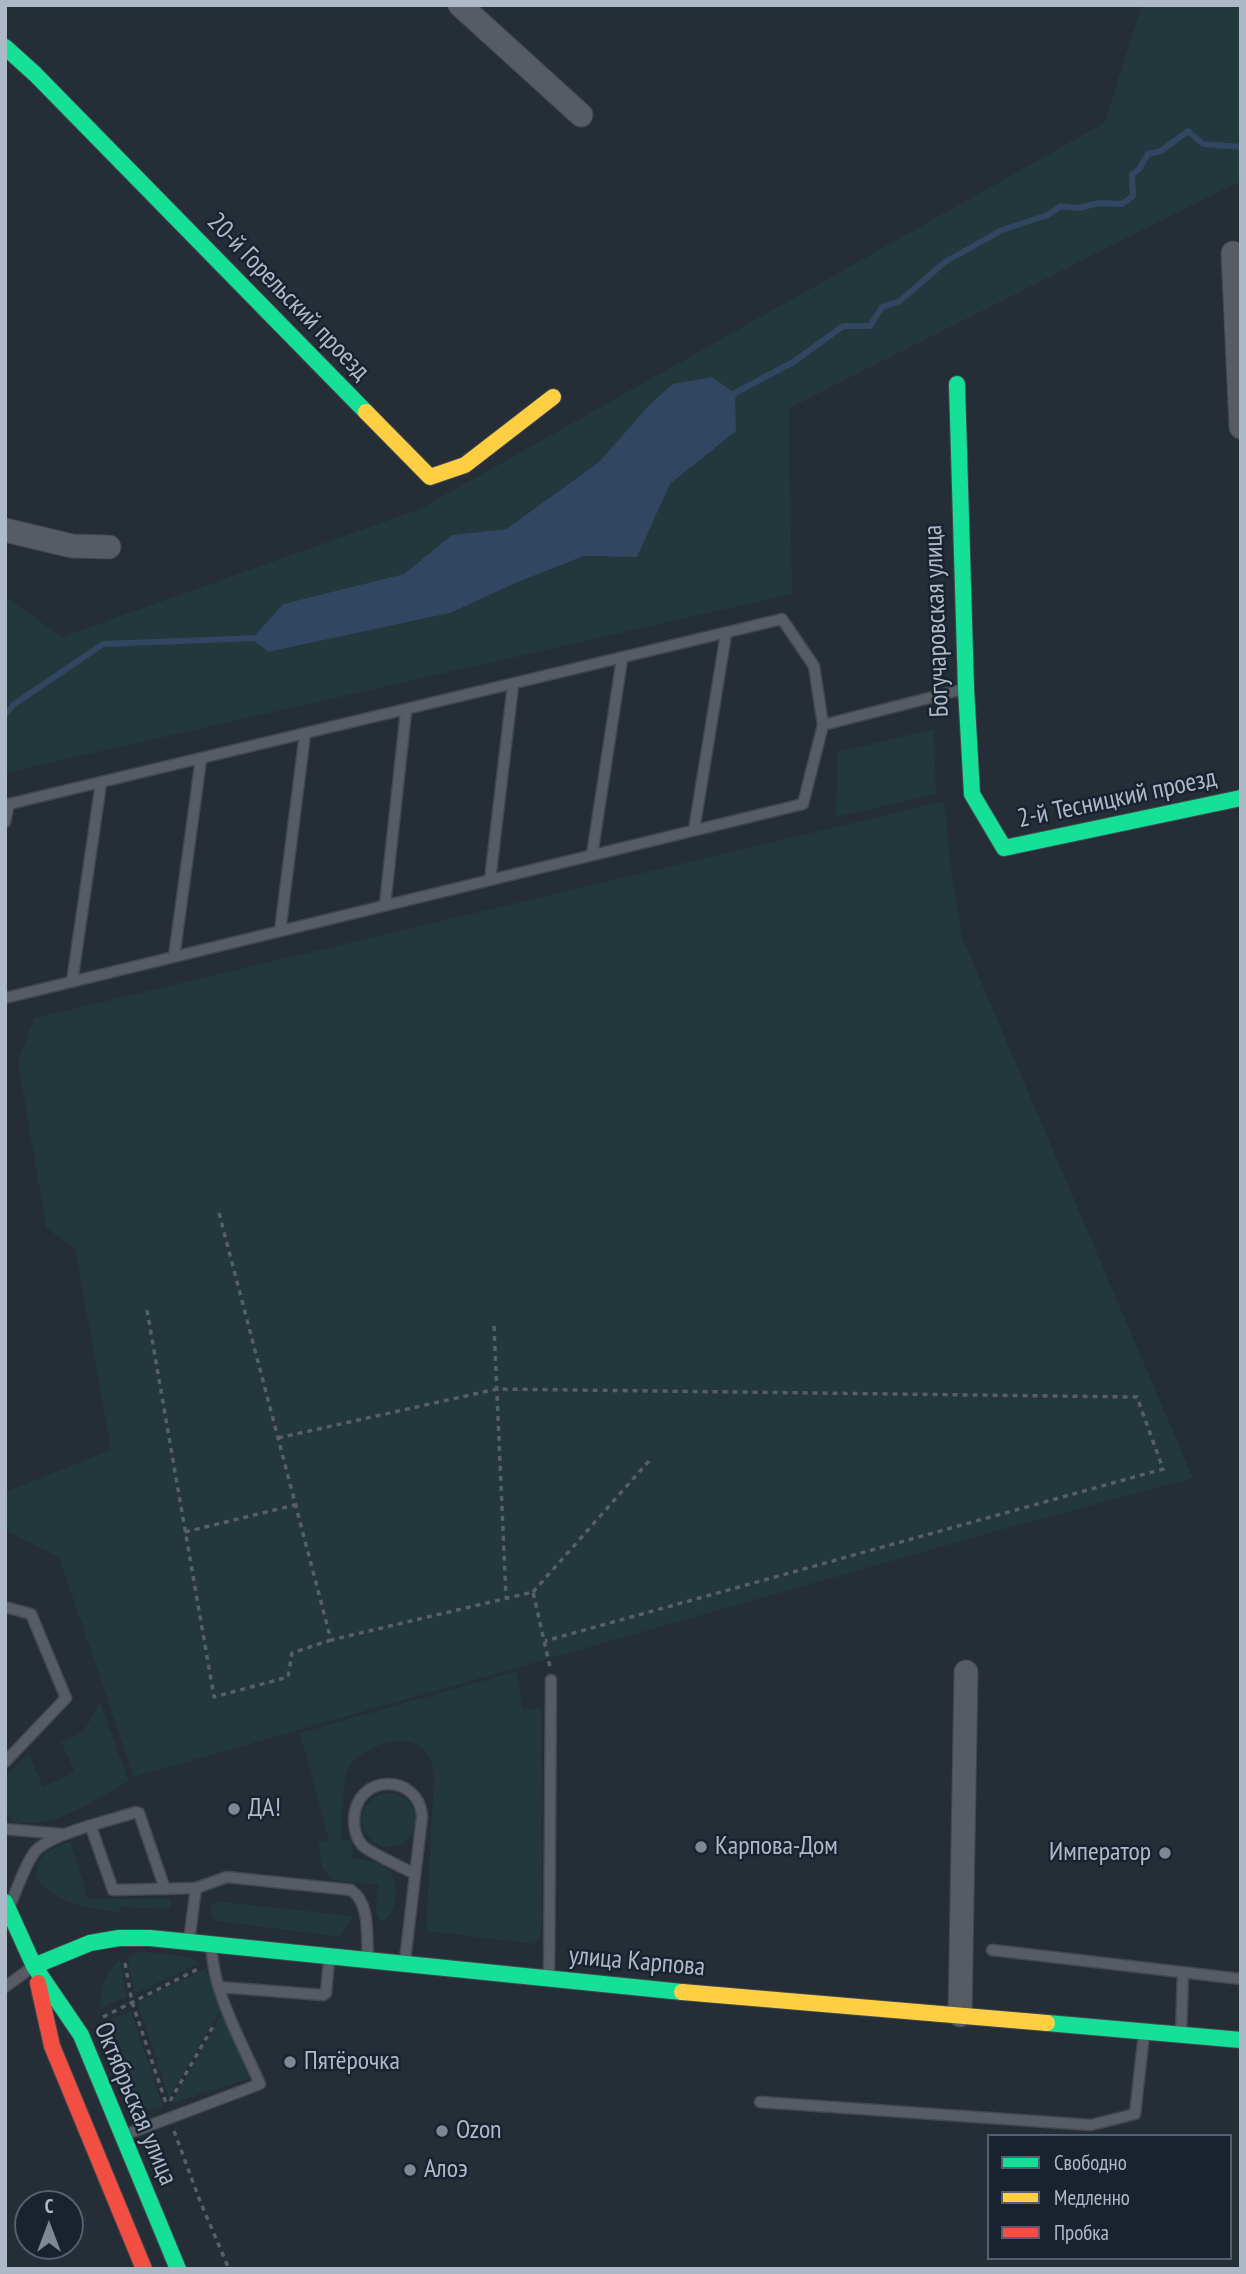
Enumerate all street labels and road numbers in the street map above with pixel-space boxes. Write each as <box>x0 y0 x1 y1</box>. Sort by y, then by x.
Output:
street label: 20-й Горельский проезд <box>200 207 376 387</box>
street label: Богучаровская улица <box>918 524 956 718</box>
street label: 2-й Тесницкий проезд <box>1015 763 1219 835</box>
street label: улица Карпова <box>568 1941 706 1983</box>
street label: Октябрьская улица <box>87 2018 183 2190</box>

